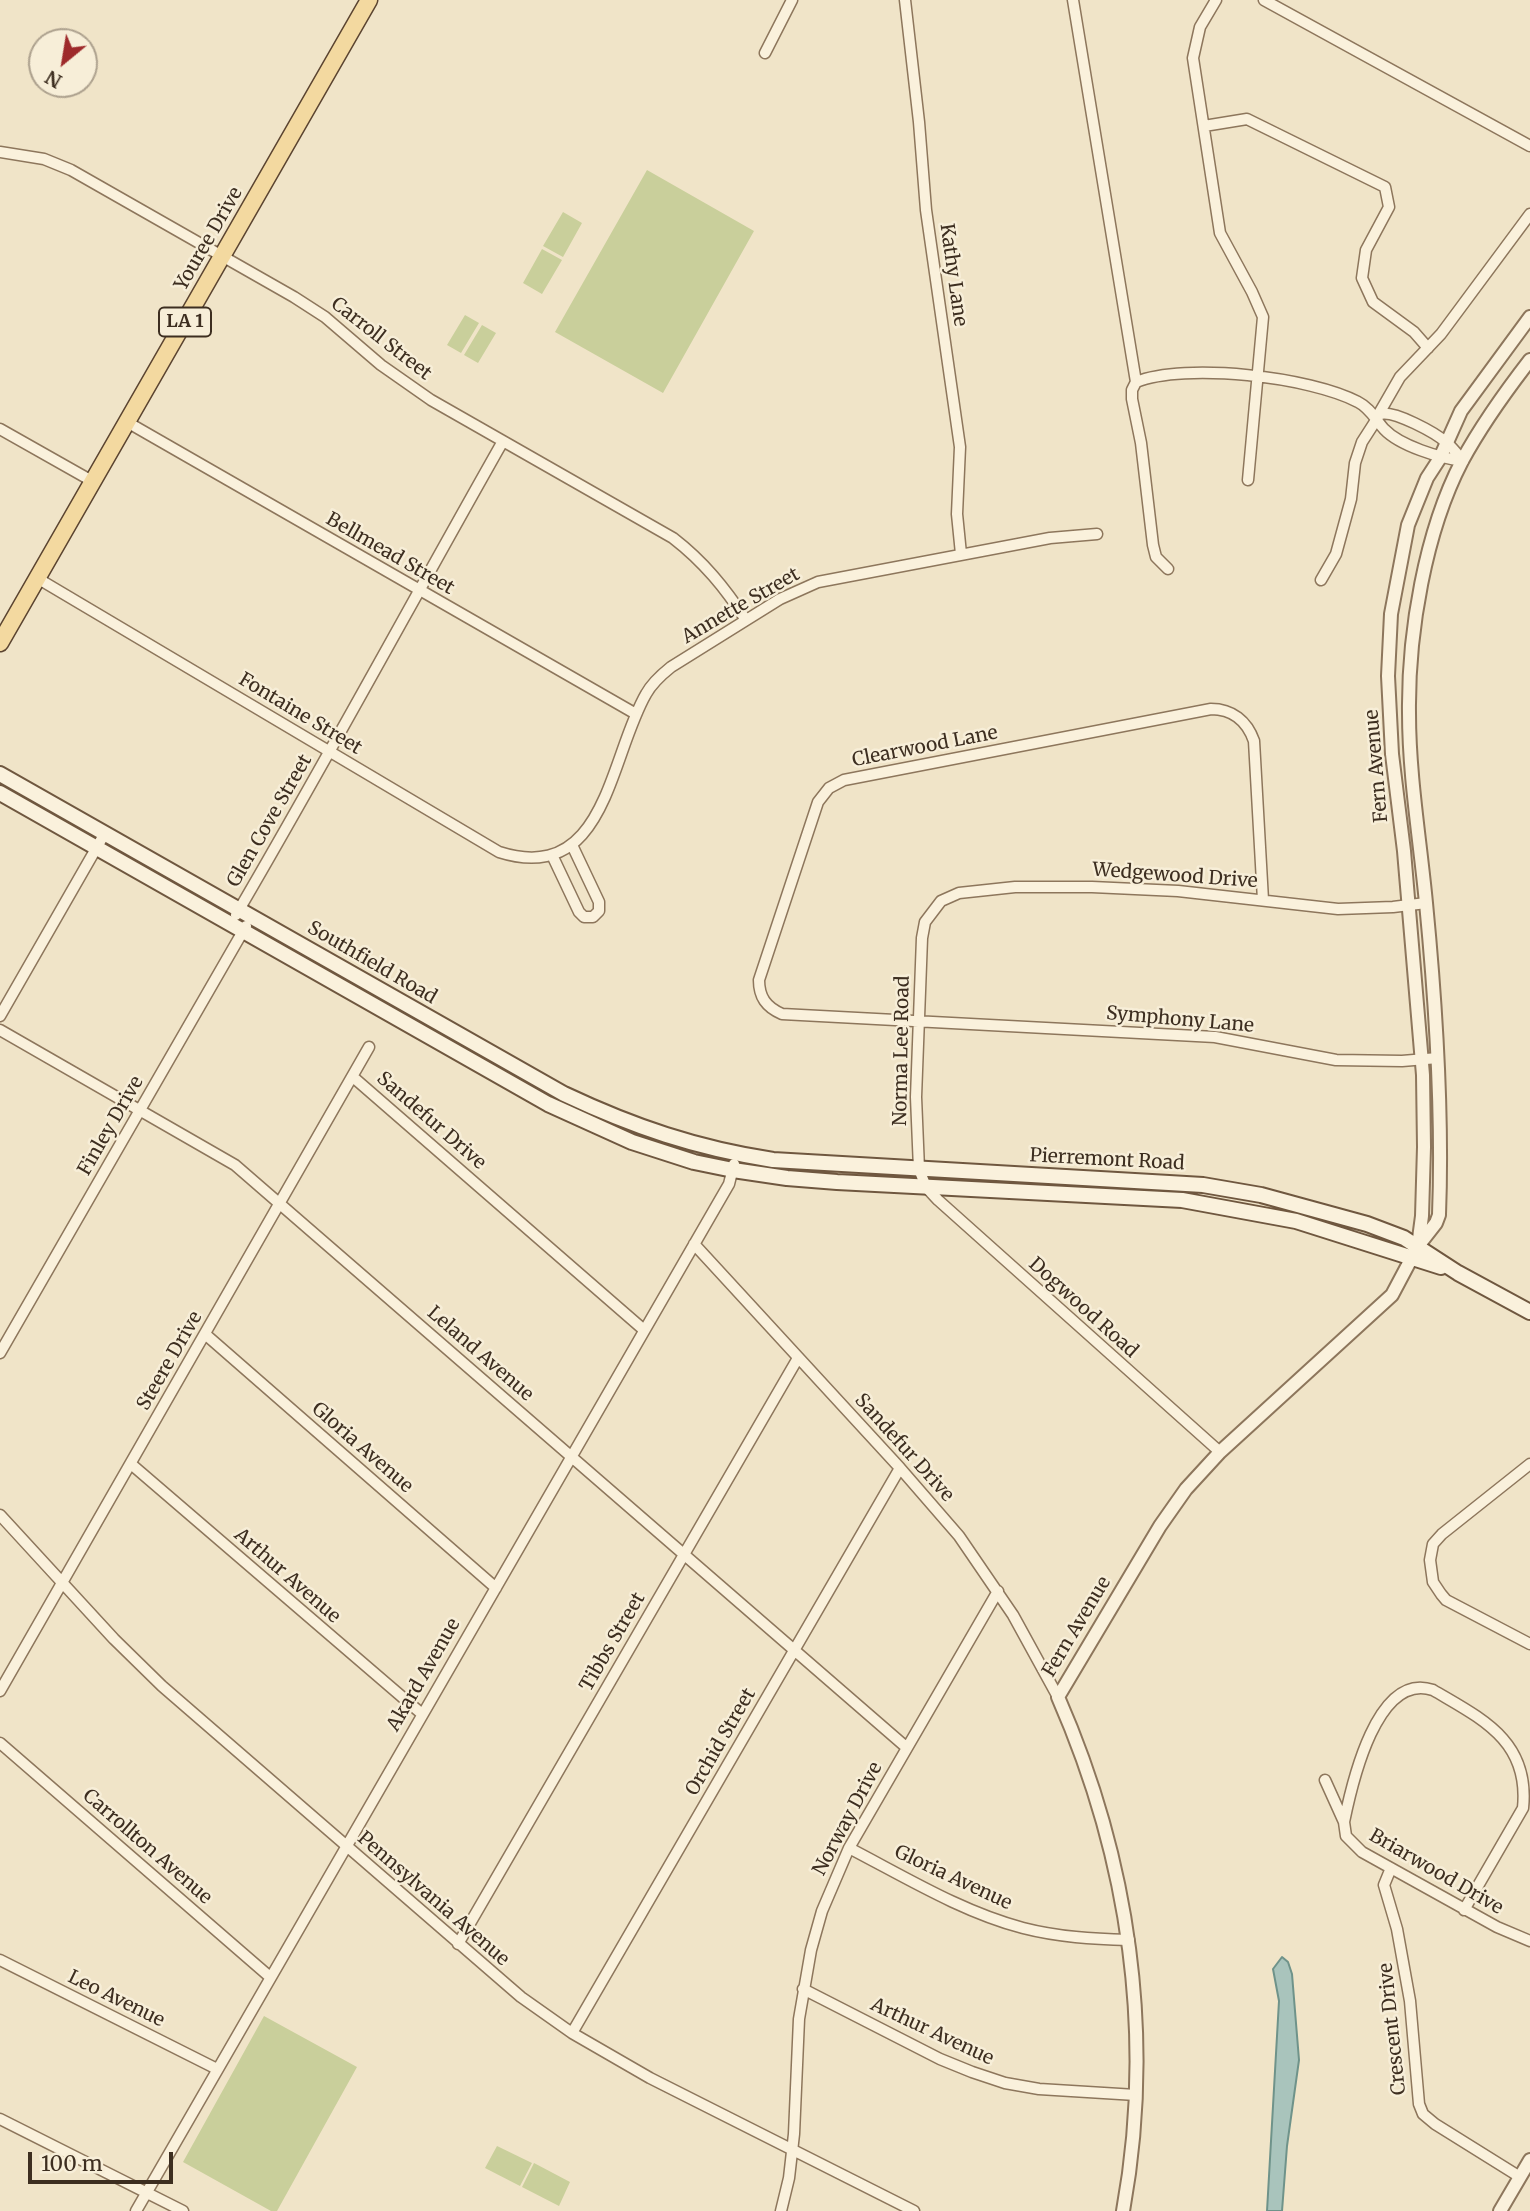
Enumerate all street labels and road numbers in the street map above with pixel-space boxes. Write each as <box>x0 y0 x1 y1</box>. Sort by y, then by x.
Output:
street label: Youree Drive <box>170 183 248 295</box>
street label: Kathy Lane <box>935 222 971 328</box>
street label: Carroll Street <box>326 293 436 385</box>
road number: LA 1 <box>159 308 211 336</box>
street label: Bellmead Street <box>322 508 458 600</box>
street label: Annette Street <box>678 563 804 649</box>
street label: Fontaine Street <box>234 668 366 760</box>
street label: Fern Avenue <box>1361 709 1393 823</box>
street label: Clearwood Lane <box>850 722 1000 772</box>
street label: Glen Cove Street <box>223 751 317 891</box>
street label: Wedgewood Drive <box>1092 859 1258 893</box>
street label: Southfield Road <box>303 917 441 1009</box>
street label: Norma Lee Road <box>889 976 915 1126</box>
street label: Symphony Lane <box>1105 1002 1255 1038</box>
street label: Sandefur Drive <box>372 1067 490 1175</box>
street label: Finley Drive <box>73 1072 149 1180</box>
street label: Pierremont Road <box>1029 1145 1185 1175</box>
street label: Dogwood Road <box>1024 1253 1142 1363</box>
street label: Leland Avenue <box>422 1302 538 1406</box>
street label: Steere Drive <box>133 1308 207 1414</box>
street label: Sandefur Drive <box>850 1389 958 1507</box>
street label: Gloria Avenue <box>307 1398 417 1498</box>
street label: Arthur Avenue <box>229 1524 345 1628</box>
street label: Fern Avenue <box>1038 1573 1116 1681</box>
street label: Tibbs Street <box>576 1589 650 1695</box>
street label: Akard Avenue <box>383 1615 465 1735</box>
street label: Orchid Street <box>681 1684 761 1800</box>
street label: Norway Drive <box>809 1758 887 1880</box>
street label: Carrollton Avenue <box>78 1785 216 1909</box>
street label: Briarwood Drive <box>1365 1824 1507 1920</box>
street label: Pennsylvania Avenue <box>353 1827 513 1971</box>
street label: Gloria Avenue <box>891 1841 1015 1915</box>
street label: Crescent Drive <box>1375 1962 1411 2096</box>
street label: Leo Avenue <box>64 1966 168 2032</box>
street label: Arthur Avenue <box>867 1994 997 2070</box>

